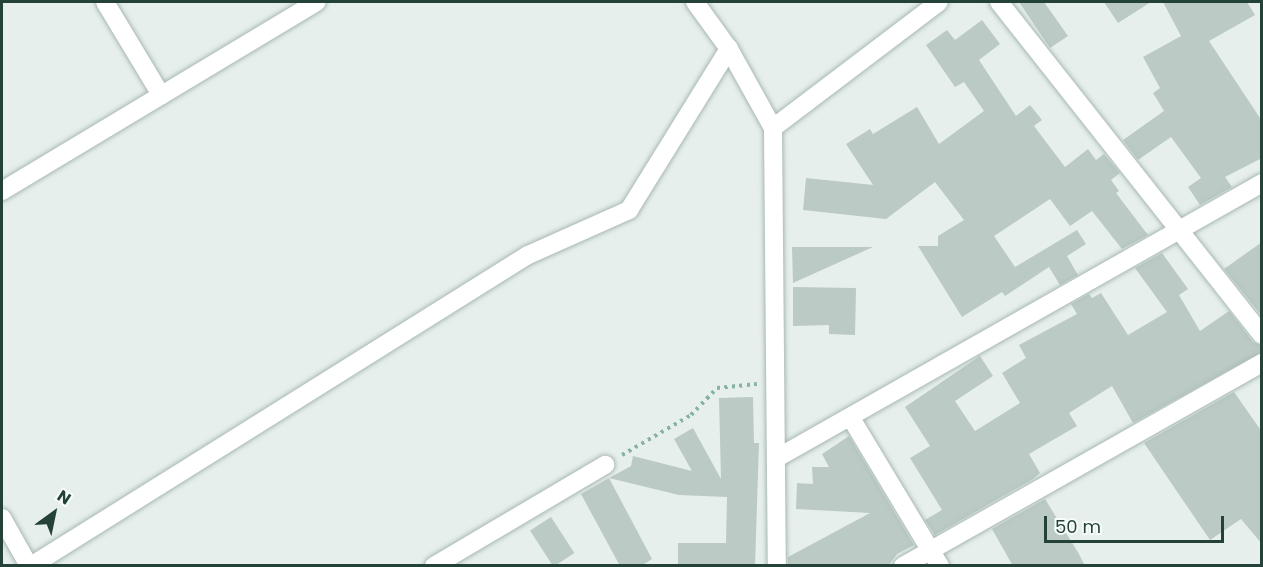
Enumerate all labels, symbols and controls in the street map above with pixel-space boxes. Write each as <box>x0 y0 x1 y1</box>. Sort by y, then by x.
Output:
north arrow <box>24 483 84 543</box>
text: N <box>53 485 75 510</box>
scale bar <box>1047 504 1227 542</box>
text: 50 m <box>1055 514 1101 539</box>

